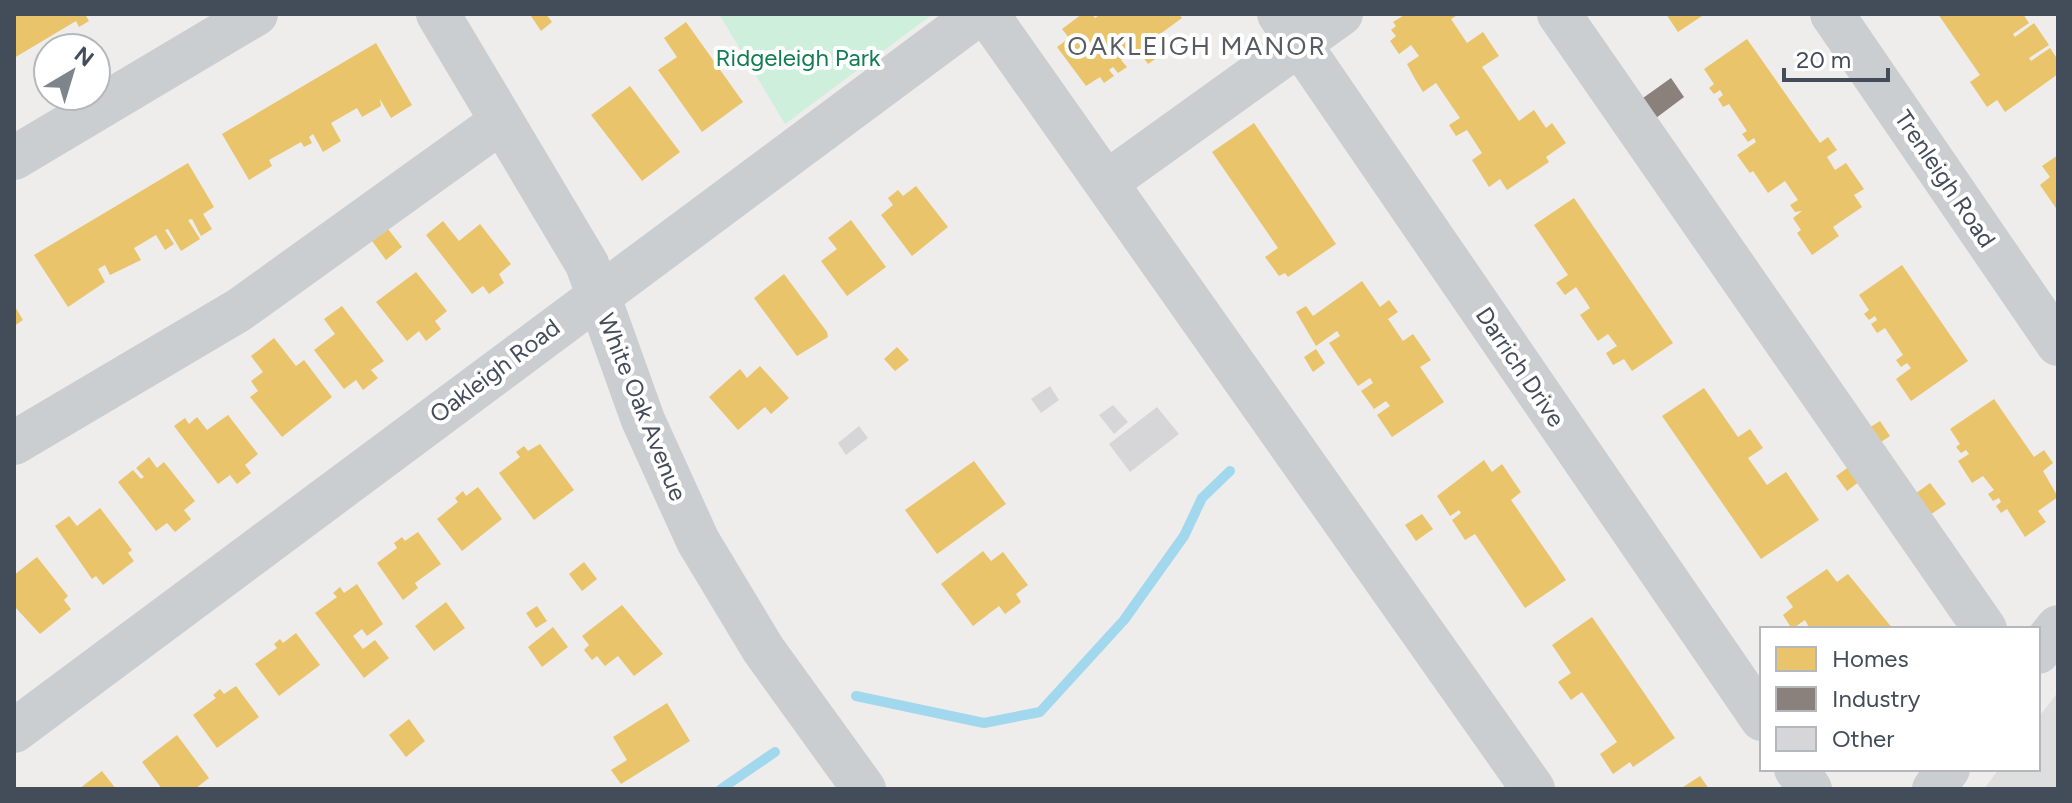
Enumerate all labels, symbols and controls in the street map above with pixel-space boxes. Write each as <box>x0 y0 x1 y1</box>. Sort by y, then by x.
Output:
district label: OAKLEIGH MANOR <box>1067 30 1327 62</box>
north arrow <box>32 32 112 112</box>
scale bar <box>1784 32 1888 82</box>
text: N <box>69 41 99 73</box>
park label: Ridgeleigh Park <box>716 43 881 72</box>
text: 20 m <box>1796 45 1851 74</box>
street label: Trenleigh Road <box>1889 105 2002 253</box>
street label: Darrich Drive <box>1470 301 1571 432</box>
street label: White Oak Avenue <box>592 309 693 505</box>
street label: Oakleigh Road <box>424 312 565 429</box>
legend <box>1760 627 2040 771</box>
text: Homes <box>1832 644 1909 673</box>
text: Industry <box>1832 684 1921 713</box>
text: Other <box>1832 724 1894 753</box>

